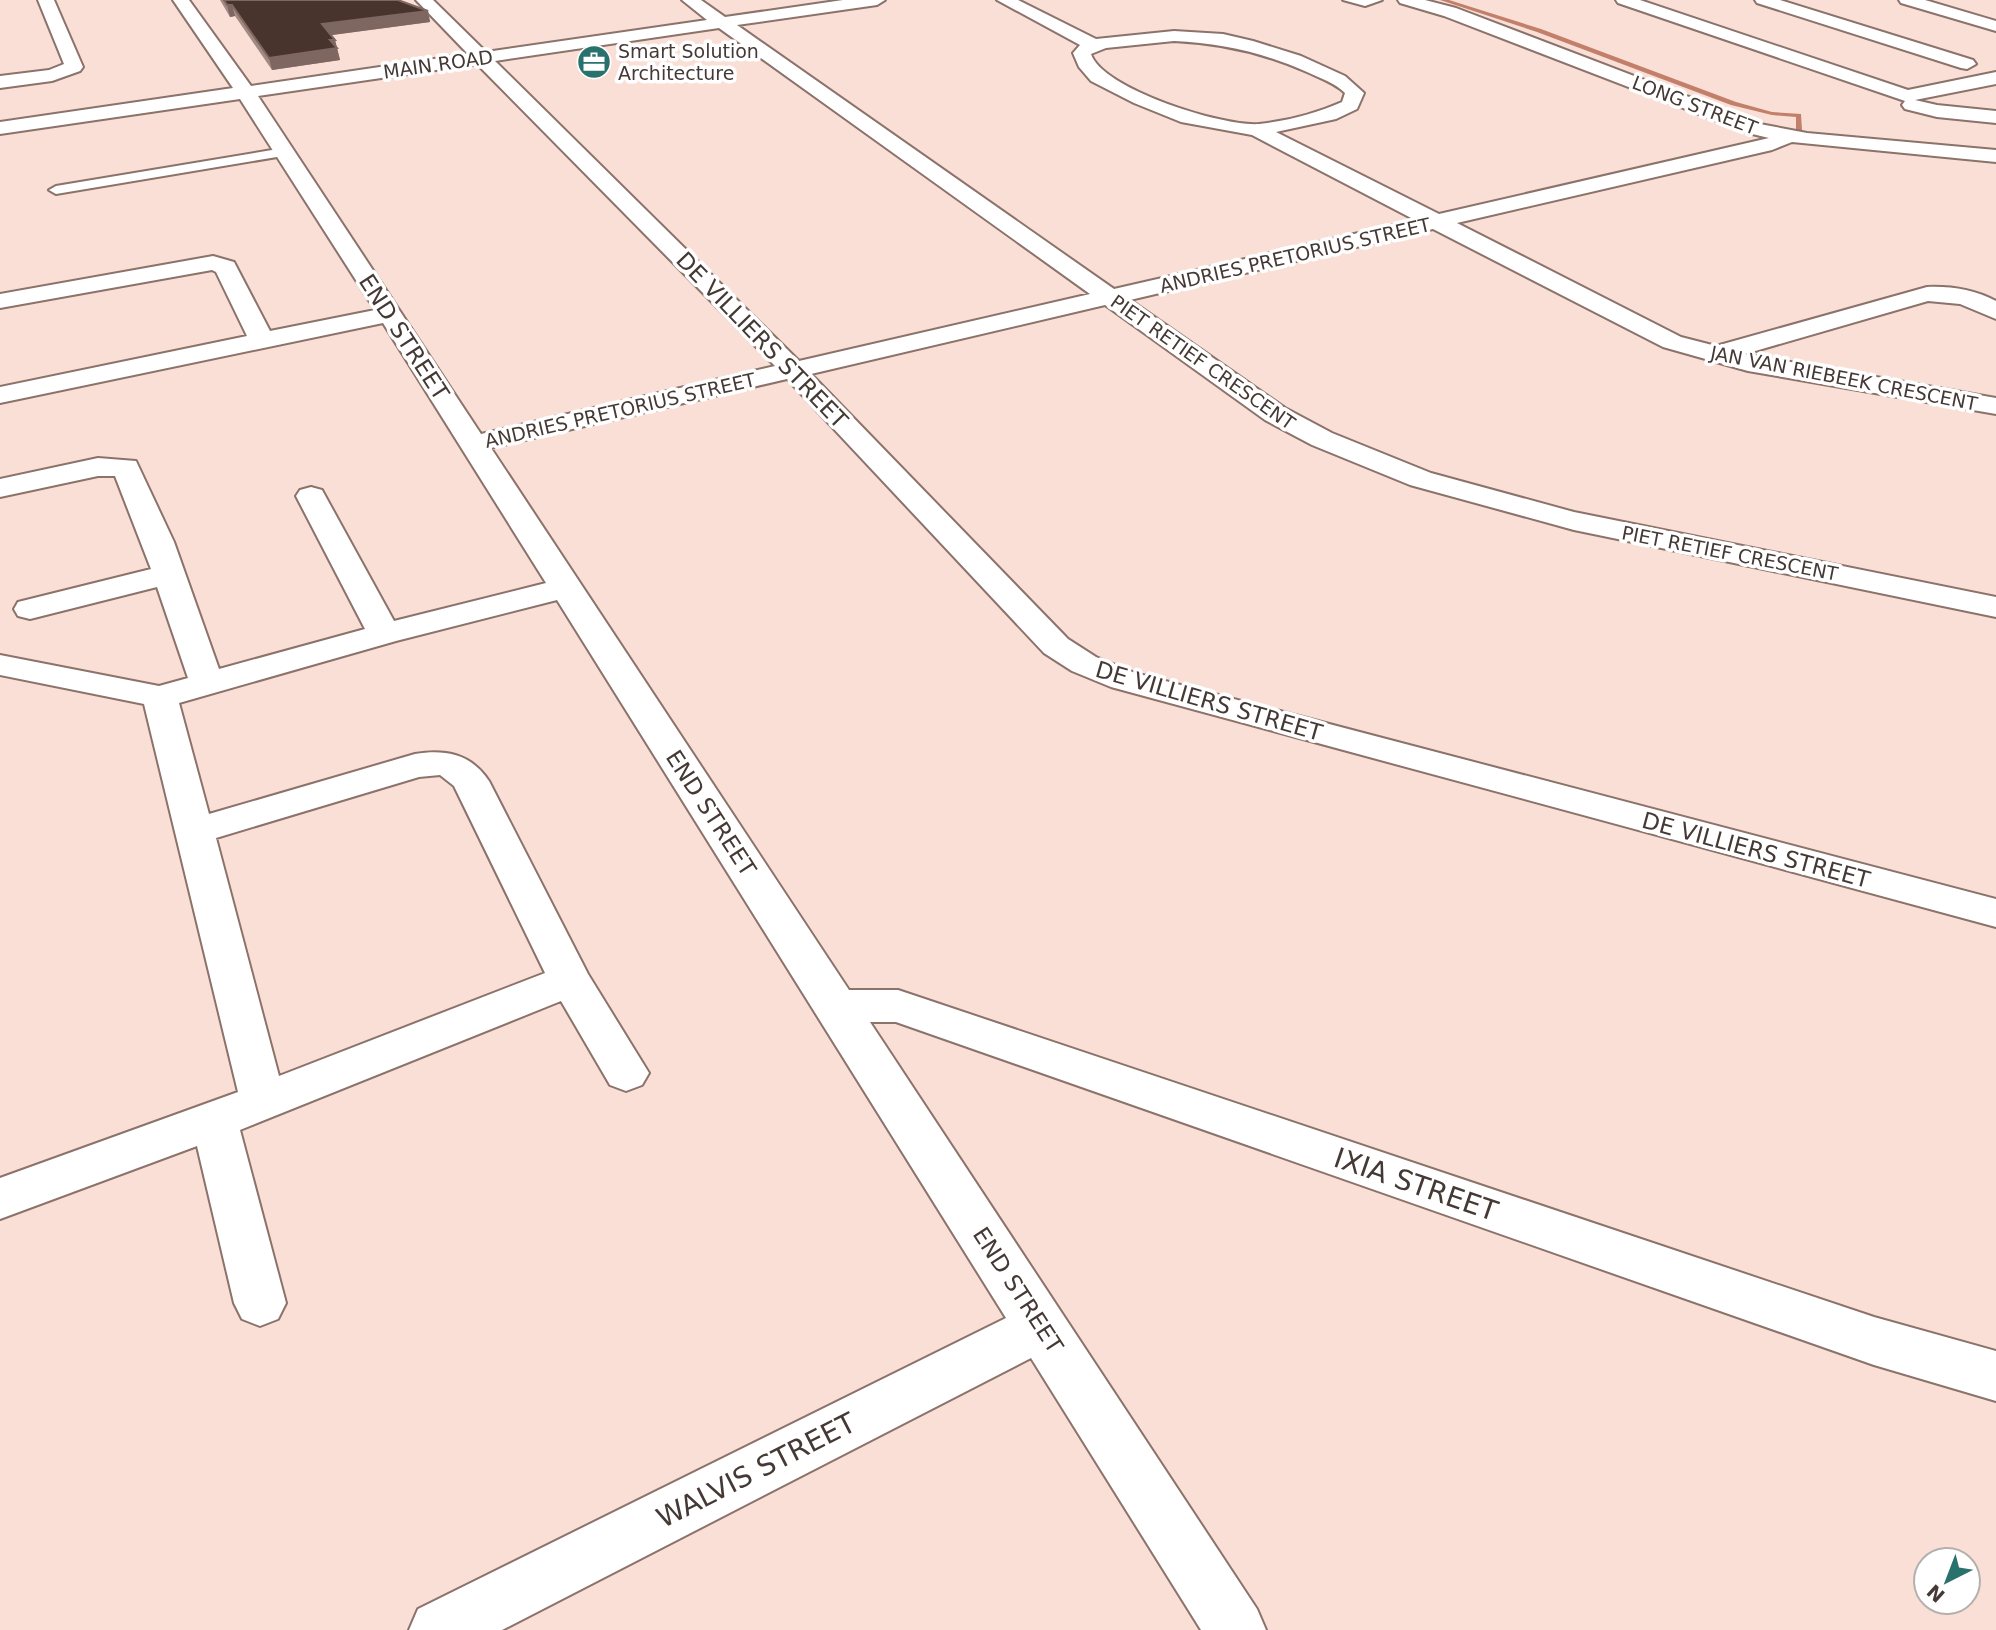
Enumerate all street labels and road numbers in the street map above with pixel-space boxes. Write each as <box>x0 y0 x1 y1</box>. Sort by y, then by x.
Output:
street label: MAIN ROAD <box>382 45 494 83</box>
street label: LONG STREET <box>1629 71 1761 139</box>
street label: ANDRIES PRETORIUS STREET <box>1157 213 1433 297</box>
street label: DE VILLIERS STREET <box>671 247 854 434</box>
street label: END STREET <box>354 269 455 405</box>
street label: PIET RETIEF CRESCENT <box>1107 290 1300 434</box>
street label: JAN VAN RIEBEEK CRESCENT <box>1708 341 1980 415</box>
street label: ANDRIES PRETORIUS STREET <box>482 368 758 452</box>
street label: PIET RETIEF CRESCENT <box>1620 521 1840 585</box>
street label: DE VILLIERS STREET <box>1093 656 1326 746</box>
street label: END STREET <box>661 745 762 881</box>
street label: DE VILLIERS STREET <box>1639 807 1874 893</box>
street label: IXIA STREET <box>1330 1141 1503 1228</box>
street label: END STREET <box>968 1222 1069 1358</box>
street label: WALVIS STREET <box>651 1406 862 1535</box>

